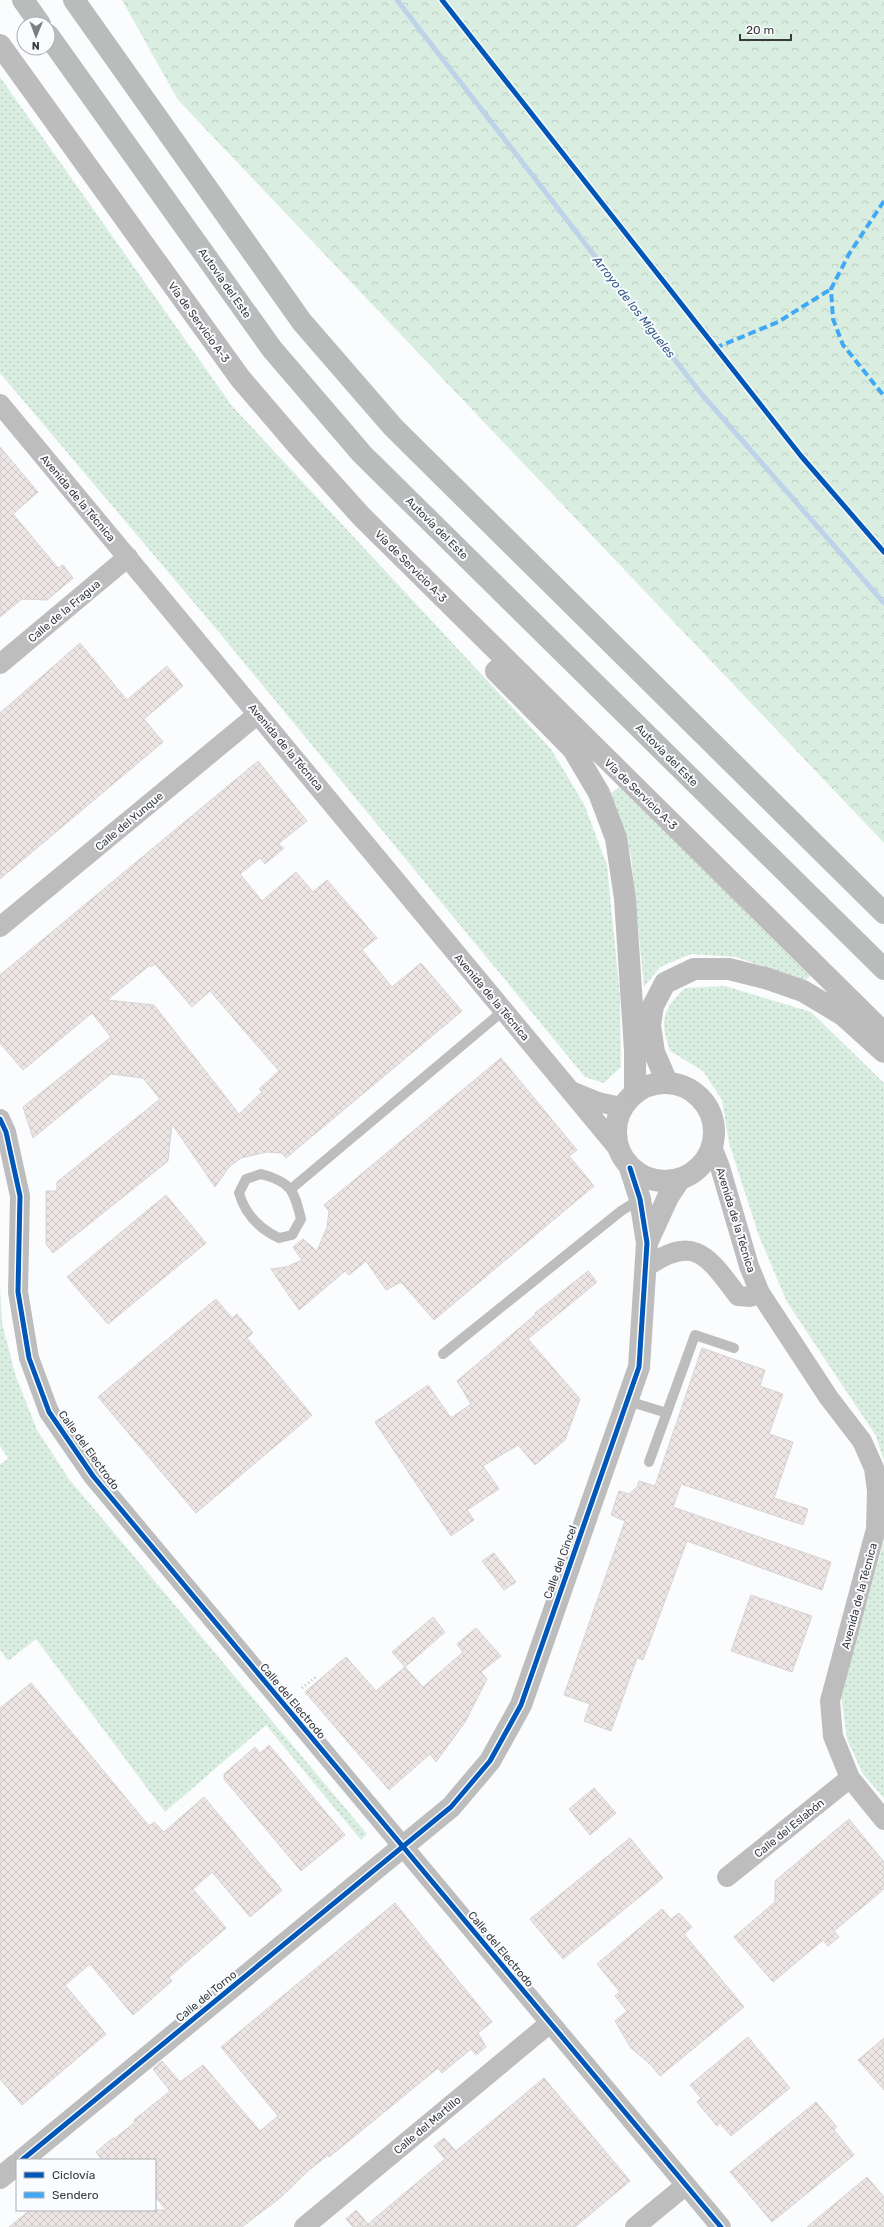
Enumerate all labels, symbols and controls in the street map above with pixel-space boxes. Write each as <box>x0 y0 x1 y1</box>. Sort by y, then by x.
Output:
north arrow <box>16 16 56 56</box>
scale bar <box>740 16 791 42</box>
text: 20 m <box>746 23 774 37</box>
text: N <box>32 39 40 52</box>
street label: Autovía del Este <box>196 246 254 321</box>
water label: Arroyo de los Migueles <box>589 253 678 361</box>
street label: Vía de Servicio A-3 <box>165 280 232 365</box>
street label: Avenida de la Técnica <box>38 452 118 544</box>
street label: Autovía del Este <box>403 495 470 562</box>
street label: Vía de Servicio A-3 <box>372 528 450 605</box>
street label: Calle de la Fragua <box>26 577 103 645</box>
street label: Avenida de la Técnica <box>246 701 326 793</box>
street label: Autovía del Este <box>633 722 700 789</box>
street label: Vía de Servicio A-3 <box>602 756 680 833</box>
street label: Calle del Yunque <box>93 789 166 853</box>
street label: Avenida de la Técnica <box>452 951 532 1043</box>
street label: Avenida de la Técnica <box>713 1166 758 1274</box>
street label: Calle del Electrodo <box>55 1408 122 1492</box>
street label: Calle del Cincel <box>541 1524 580 1601</box>
street label: Avenida de la Técnica <box>839 1542 880 1651</box>
street label: Calle del Electrodo <box>257 1661 328 1742</box>
street label: Calle del Eslabón <box>752 1796 827 1861</box>
street label: Calle del Electrodo <box>465 1909 536 1990</box>
street label: Calle del Torno <box>173 1968 239 2025</box>
street label: Calle del Martillo <box>391 2094 463 2157</box>
legend <box>16 2159 156 2211</box>
text: Ciclovía <box>52 2168 95 2182</box>
text: Sendero <box>52 2188 99 2202</box>

